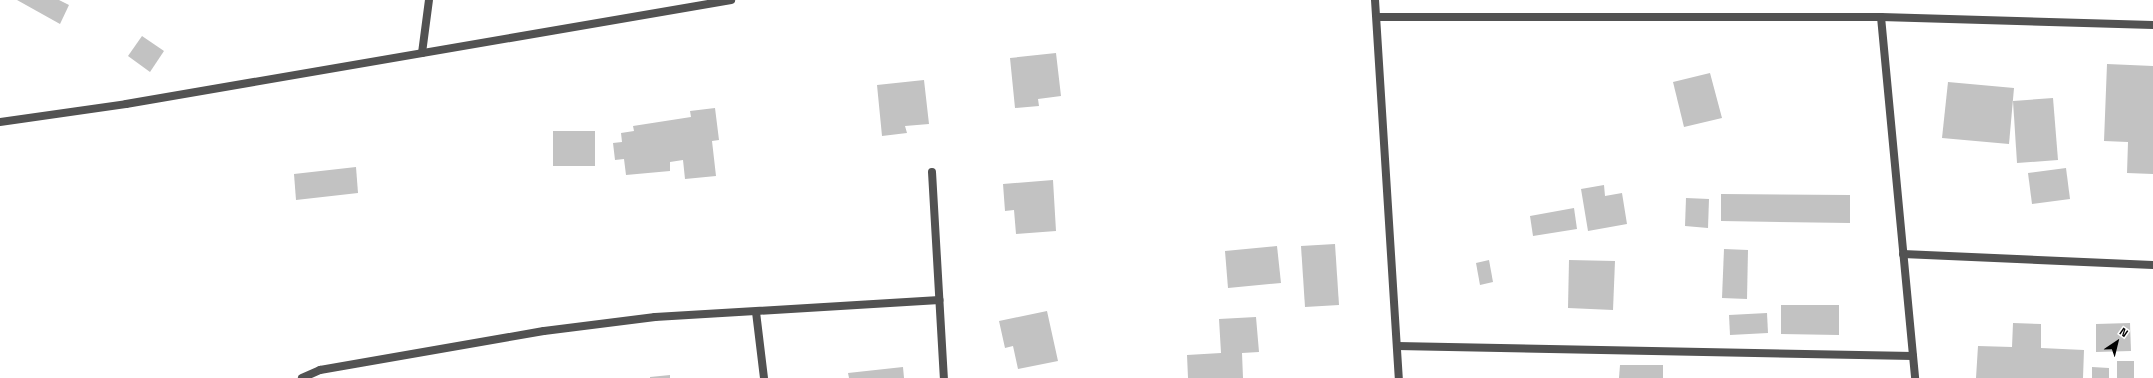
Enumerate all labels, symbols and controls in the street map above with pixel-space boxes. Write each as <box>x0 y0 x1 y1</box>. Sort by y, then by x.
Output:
north arrow <box>2097 322 2137 362</box>
text: N <box>2116 323 2132 341</box>

